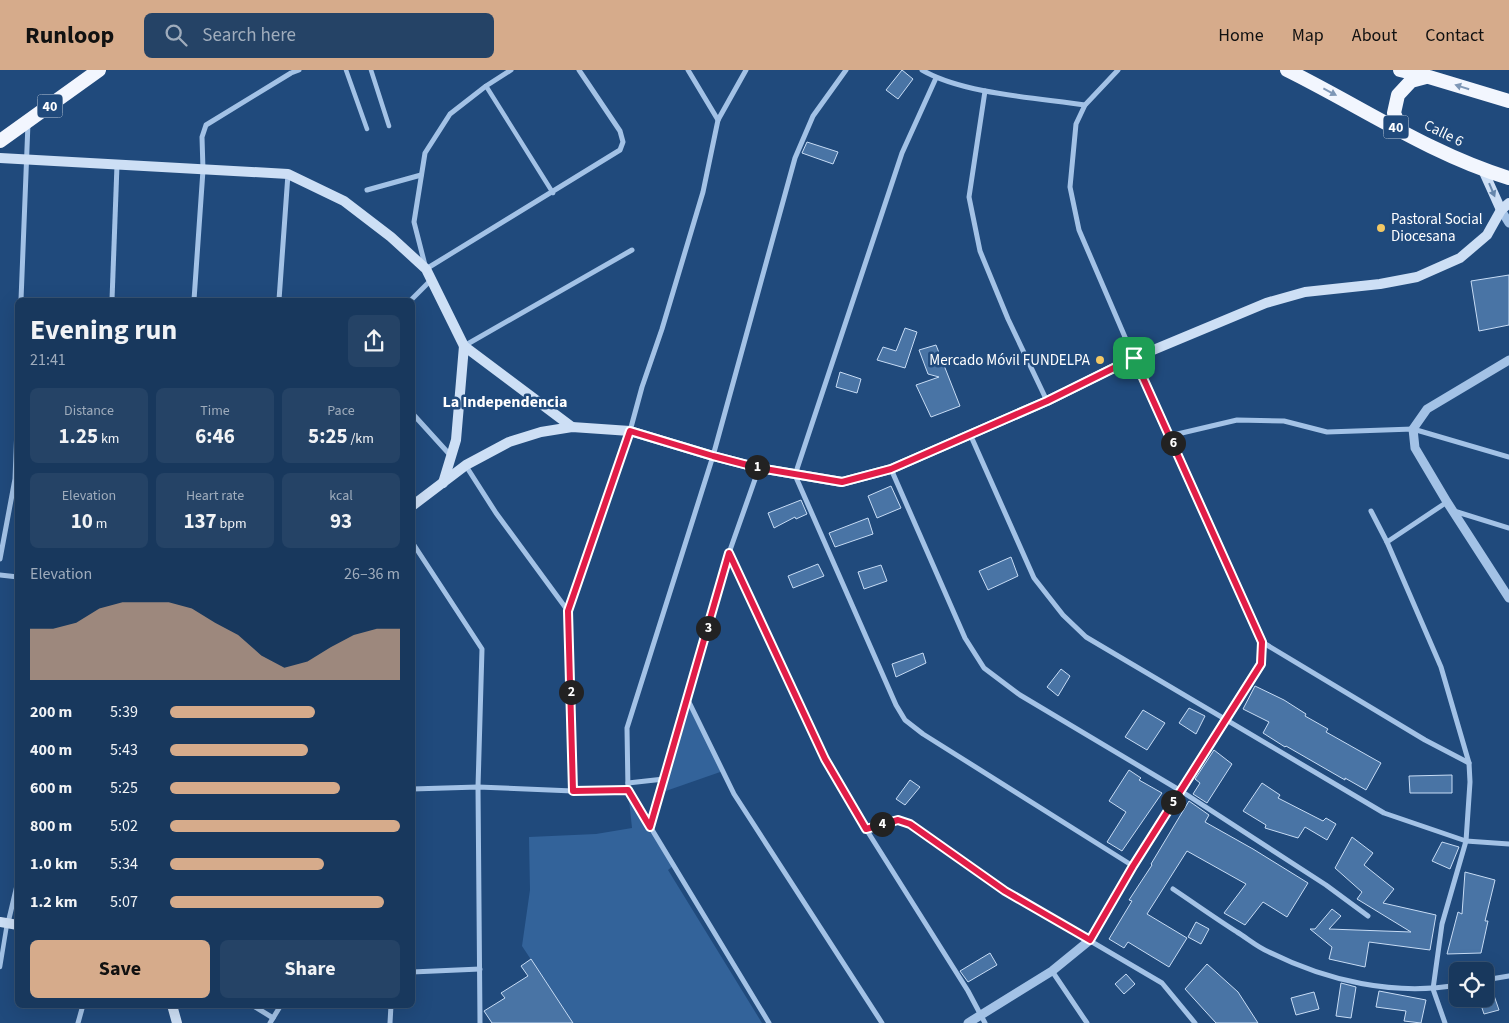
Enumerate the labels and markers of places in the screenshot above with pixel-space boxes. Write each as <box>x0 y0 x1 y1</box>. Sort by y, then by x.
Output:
place label: Pastoral Social Diocesana <box>1391 209 1483 247</box>
marker: Pastoral Social Diocesana <box>1375 222 1387 234</box>
pin <box>1113 337 1155 379</box>
place label: Mercado Móvil FUNDELPA <box>929 350 1091 371</box>
marker: Mercado Móvil FUNDELPA <box>1094 354 1106 366</box>
pin: 6 <box>1160 430 1186 456</box>
pin: 1 <box>744 454 770 480</box>
pin: 3 <box>696 616 720 640</box>
pin: 2 <box>558 680 584 704</box>
pin: 5 <box>1160 790 1186 814</box>
pin: 4 <box>870 812 894 836</box>

